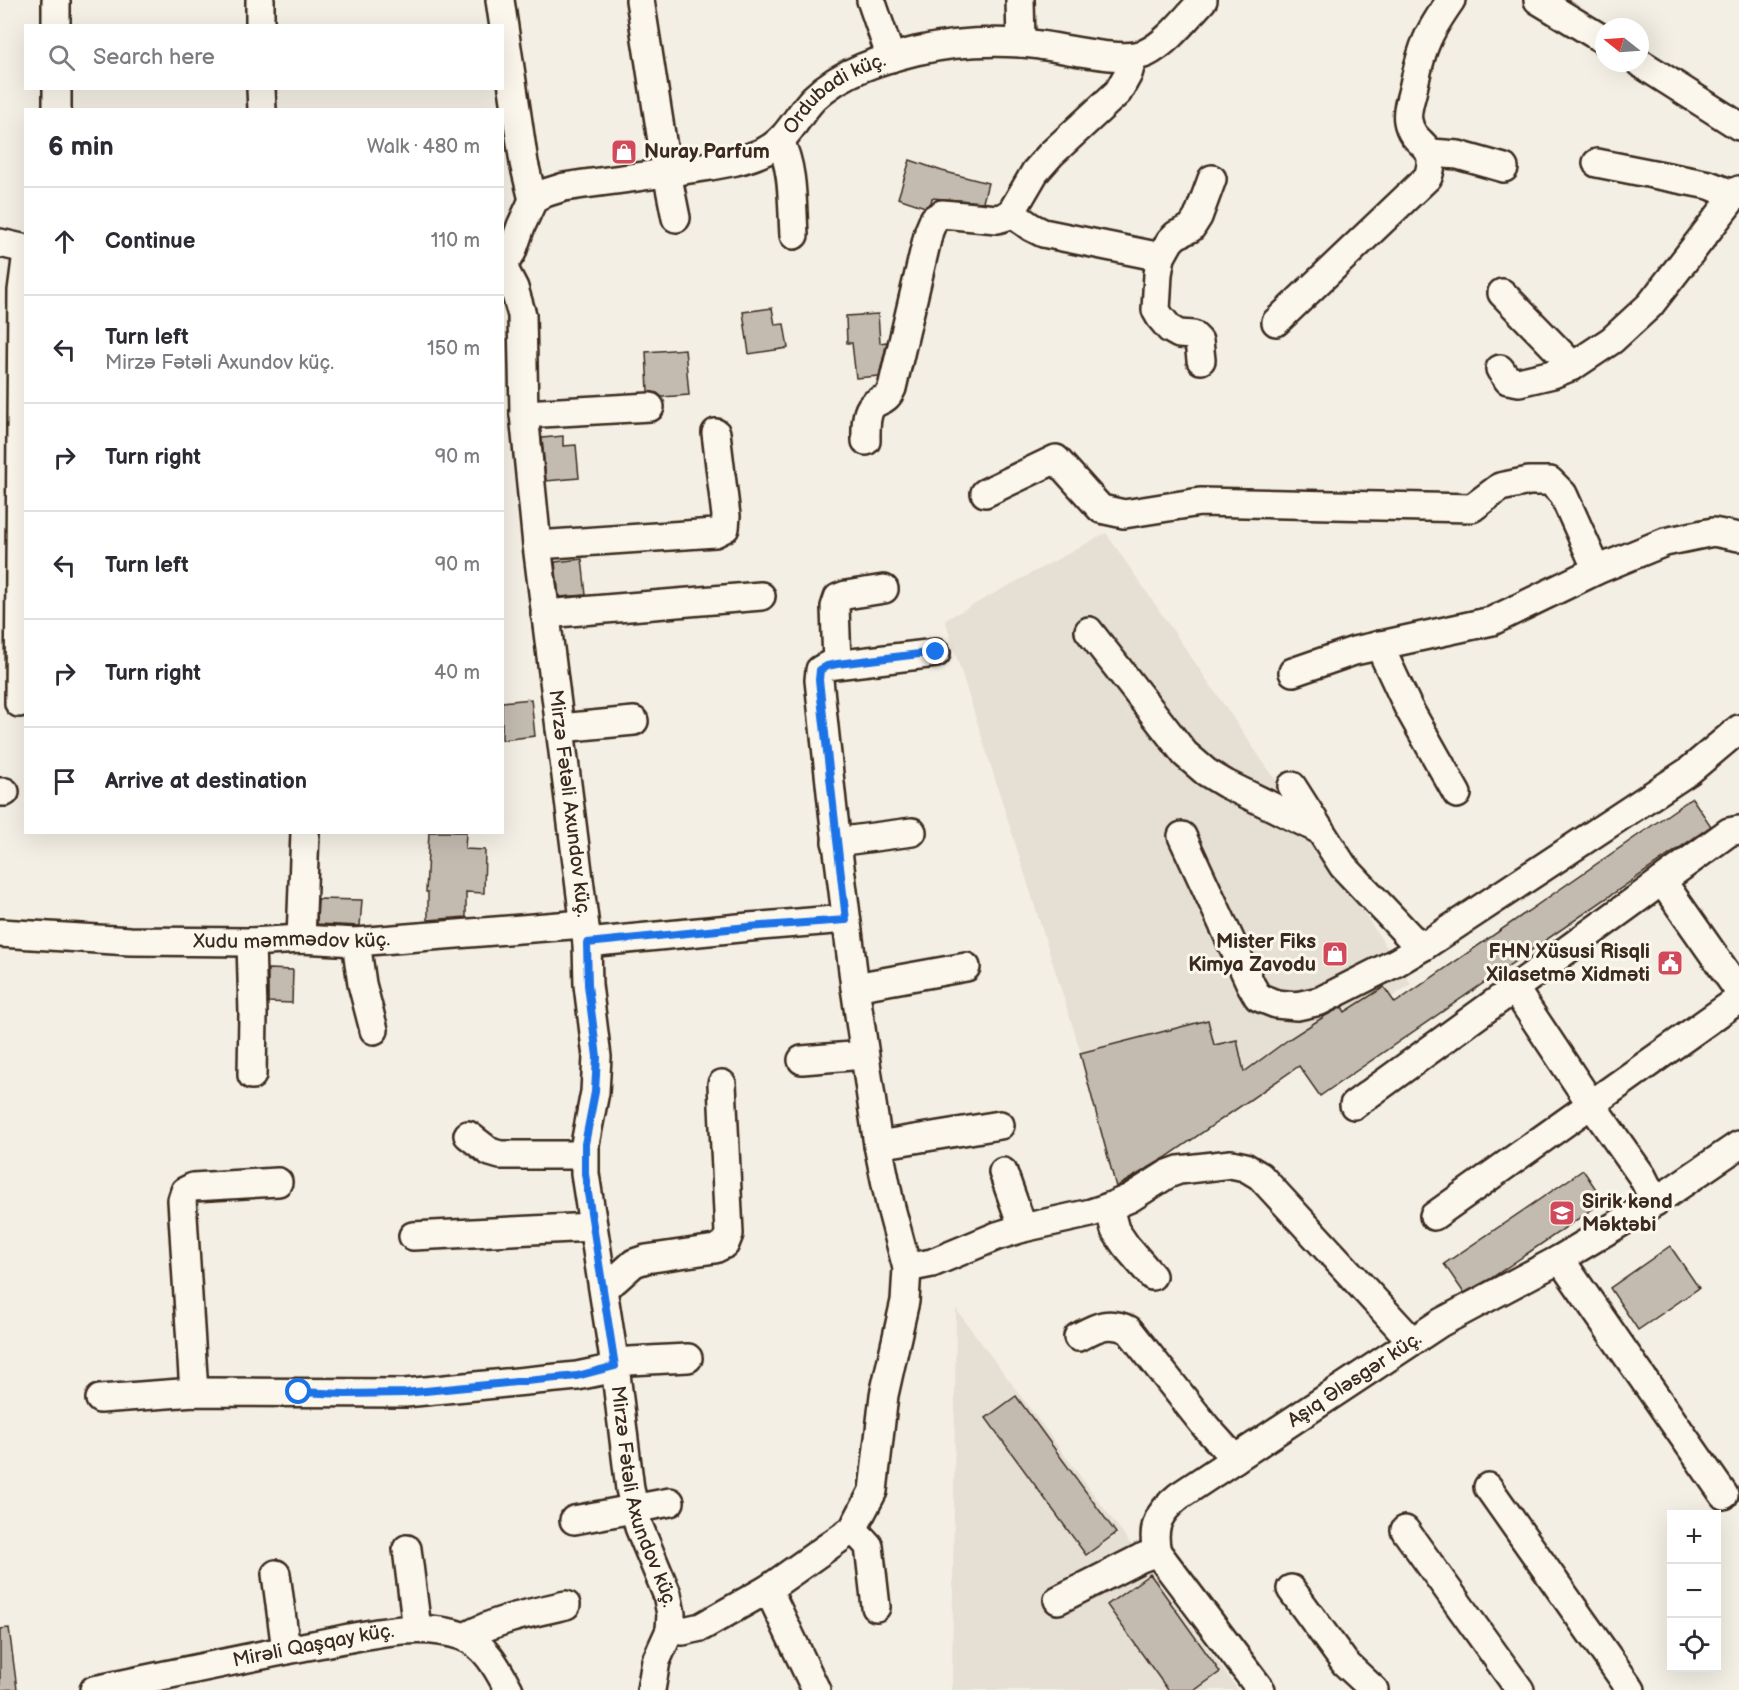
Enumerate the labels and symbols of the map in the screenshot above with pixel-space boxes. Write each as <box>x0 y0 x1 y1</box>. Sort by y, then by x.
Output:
north arrow <box>1595 18 1649 72</box>
street label: Ordubadi küç. <box>778 48 889 139</box>
shop icon: Nuray Parfum <box>609 137 639 167</box>
place label: Nuray Parfum <box>644 140 770 164</box>
route end <box>922 638 948 664</box>
street label: Mirzə Fətəli Axundov küç. <box>543 688 596 919</box>
street label: Xudu məmmədov küç. <box>192 927 391 954</box>
place label: Mister Fiks Kimya Zavodu <box>1188 930 1316 977</box>
shop icon: Mister Fiks Kimya Zavodu <box>1320 939 1350 969</box>
place label: FHN Xüsusi Risqli Xilasetmə Xidməti <box>1486 940 1650 987</box>
public building icon: FHN Xüsusi Risqli Xilasetmə Xidməti <box>1655 948 1685 978</box>
place label: Sirik kənd Məktəbi <box>1582 1190 1673 1237</box>
school or university icon: Sirik kənd Məktəbi <box>1547 1198 1577 1228</box>
street label: Aşıq Ələsgər küç. <box>1283 1326 1426 1433</box>
route start <box>285 1378 311 1404</box>
street label: Mirzə Fətəli Axundov küç. <box>605 1384 681 1610</box>
street label: Mirəli Qaşqay küç. <box>231 1619 396 1673</box>

